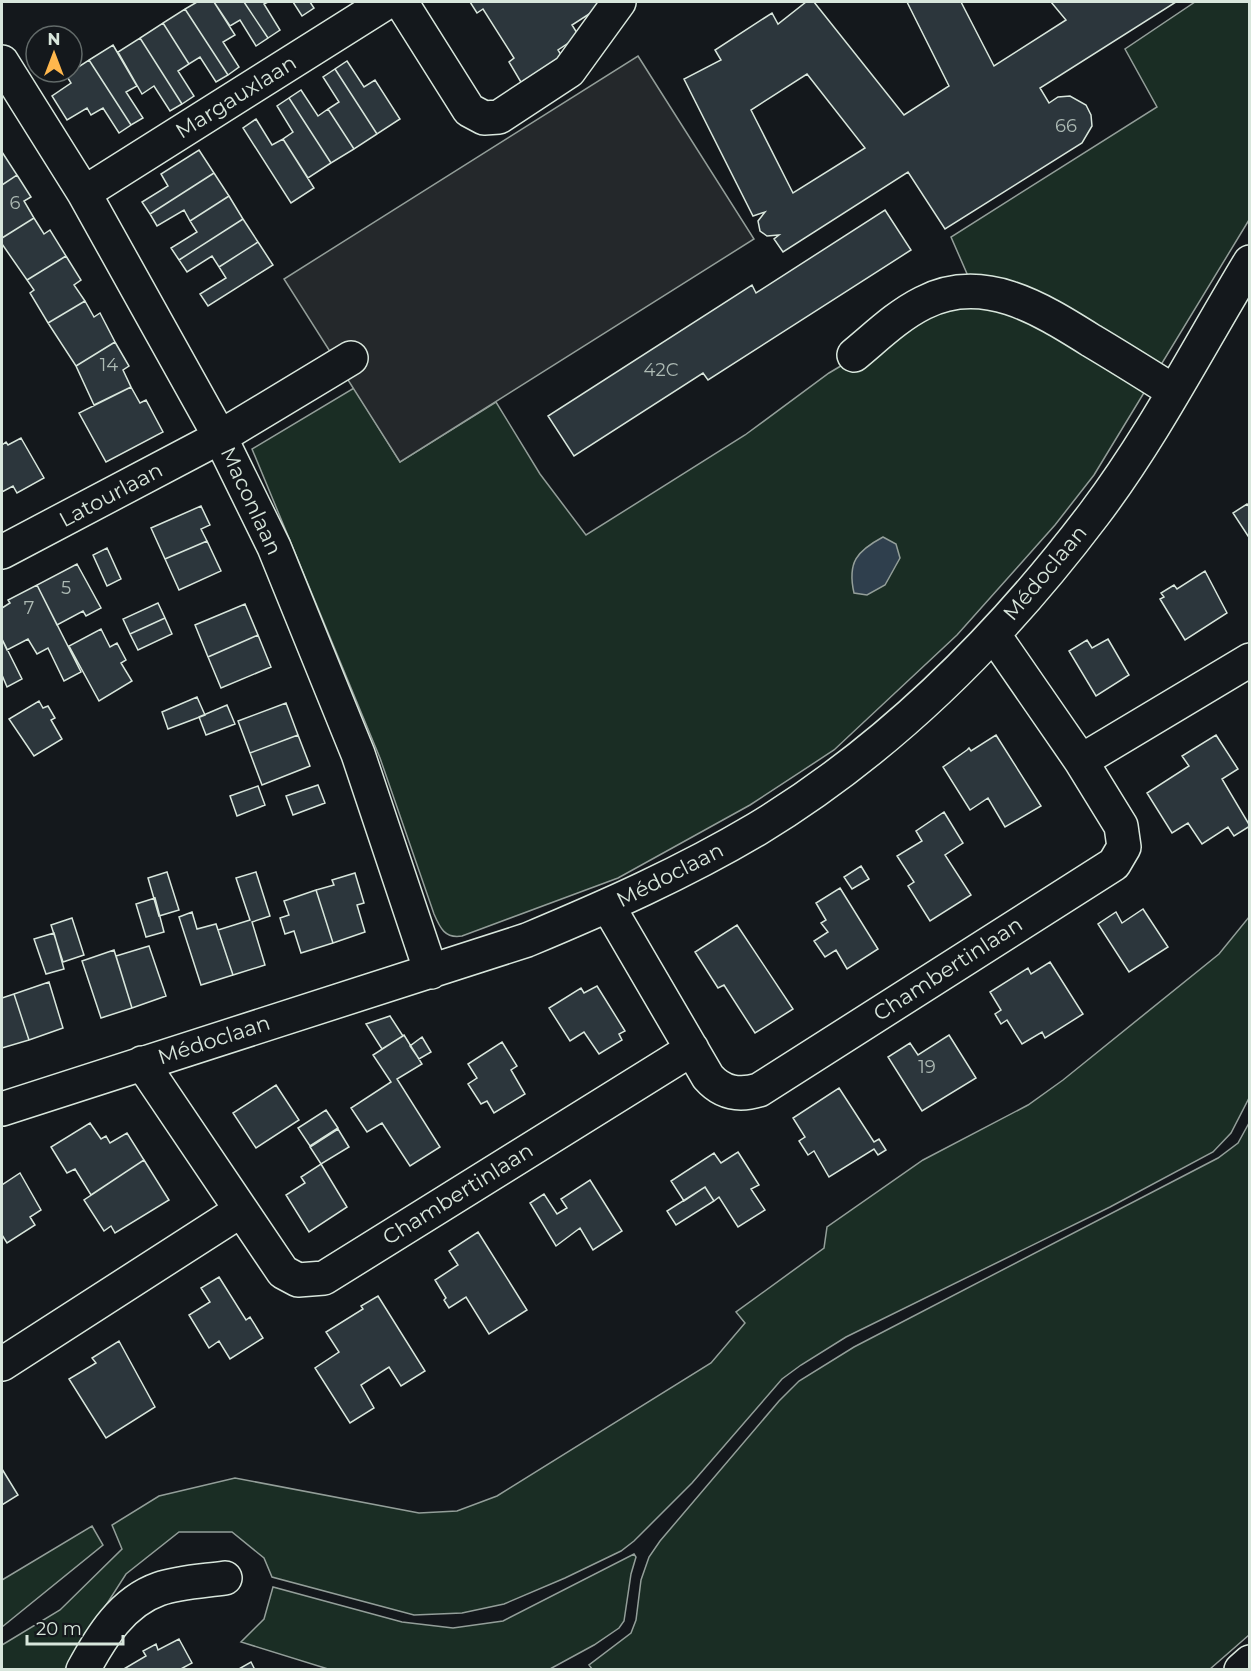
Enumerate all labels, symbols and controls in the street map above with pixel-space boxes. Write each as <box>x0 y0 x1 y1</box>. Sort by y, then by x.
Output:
north arrow <box>24 24 84 84</box>
text: N <box>48 30 60 49</box>
street label: Margauxlaan <box>171 50 301 144</box>
house number: 66 <box>1055 115 1077 137</box>
house number: 6 <box>10 192 21 214</box>
house number: 14 <box>100 354 118 376</box>
house number: 42C <box>644 359 679 381</box>
street label: Maconlaan <box>216 443 287 559</box>
street label: Latourlaan <box>55 457 167 532</box>
street label: Médoclaan <box>998 520 1092 625</box>
house number: 5 <box>61 577 71 599</box>
house number: 7 <box>24 597 34 619</box>
street label: Médoclaan <box>612 837 727 912</box>
street label: Chambertinlaan <box>869 911 1027 1026</box>
street label: Médoclaan <box>155 1010 273 1069</box>
house number: 19 <box>918 1056 936 1078</box>
street label: Chambertinlaan <box>378 1137 537 1250</box>
scale bar <box>27 1608 123 1646</box>
text: 20 m <box>36 1618 82 1640</box>

